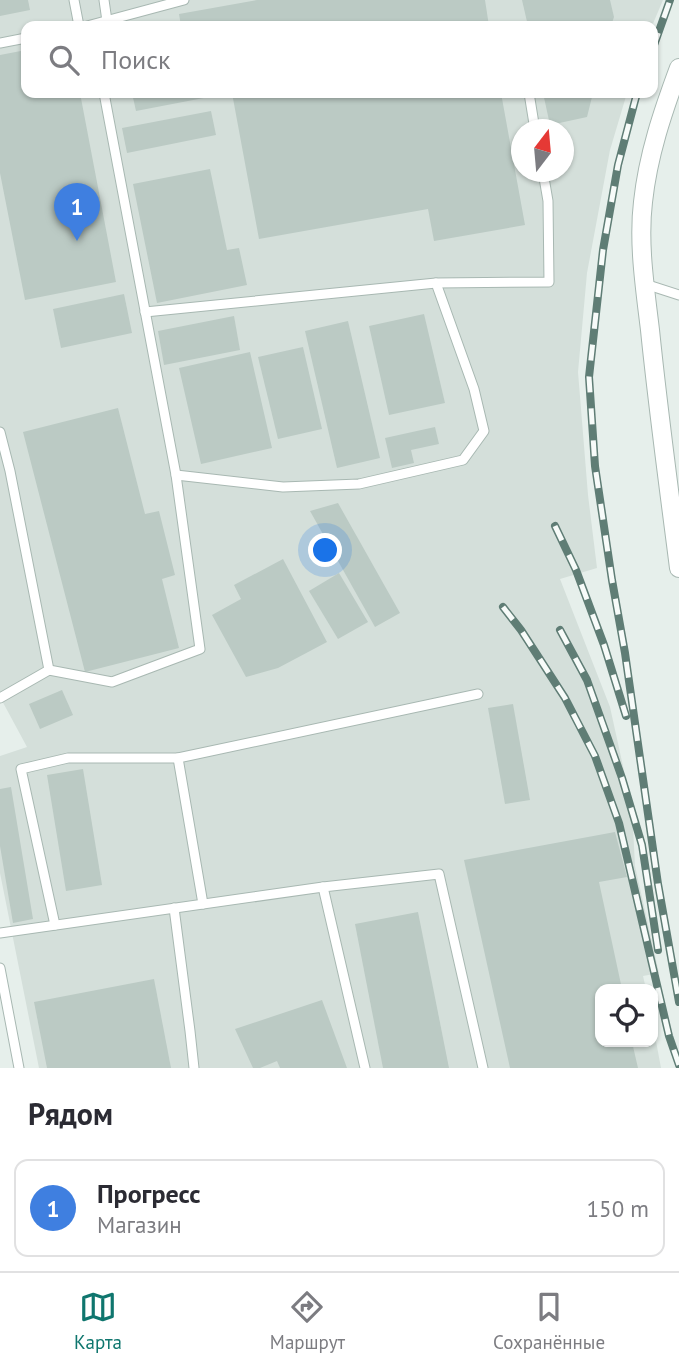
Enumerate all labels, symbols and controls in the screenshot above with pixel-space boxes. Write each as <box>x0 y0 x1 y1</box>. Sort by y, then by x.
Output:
search box <box>21 21 658 98</box>
icon: search <box>45 41 83 79</box>
text: Поиск <box>101 43 170 76</box>
north arrow <box>511 119 574 182</box>
pin: 1 <box>54 183 100 241</box>
your location <box>308 533 342 567</box>
map controls <box>595 984 658 1047</box>
button: locate <box>595 984 658 1047</box>
text: Рядом <box>28 1094 113 1133</box>
text: Прогресс <box>97 1177 201 1210</box>
text: 1 <box>46 1194 60 1223</box>
text: 150 m <box>587 1194 649 1223</box>
text: Магазин <box>97 1210 182 1239</box>
tab: Карта <box>74 1288 122 1354</box>
tab: Маршрут <box>270 1288 345 1354</box>
tab: Сохранённые <box>493 1288 605 1354</box>

